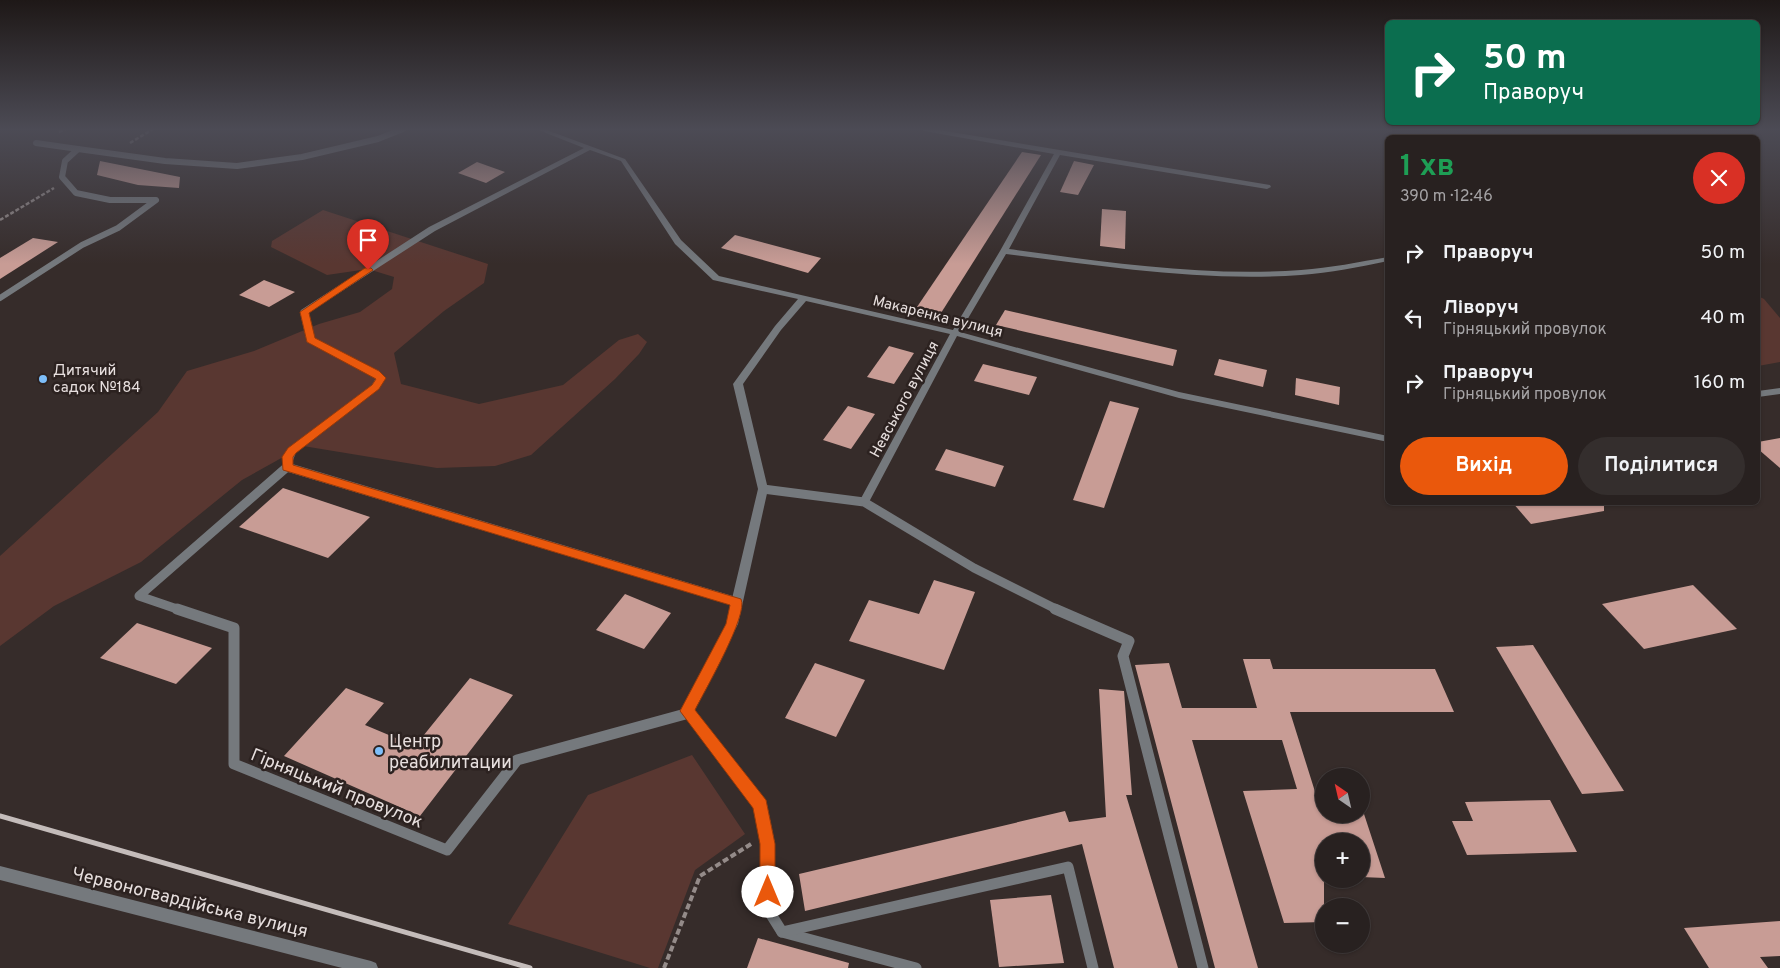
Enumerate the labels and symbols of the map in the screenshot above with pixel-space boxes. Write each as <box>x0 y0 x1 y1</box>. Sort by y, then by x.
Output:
pin <box>347 219 389 270</box>
street label: Макаренка вулиця <box>871 292 1005 343</box>
street label: Невського вулиця <box>867 338 944 461</box>
place label: Дитячий садок №184 <box>53 362 141 398</box>
marker: Дитячий садок №184 <box>37 373 49 385</box>
place label: Центр реабилитации <box>389 731 512 775</box>
street label: Гірняцький провулок <box>247 744 426 835</box>
marker: Центр реабилитации <box>373 745 385 757</box>
north arrow <box>1315 768 1370 822</box>
street label: Червоногвардійська вулиця <box>69 863 310 944</box>
position arrow <box>741 865 793 917</box>

